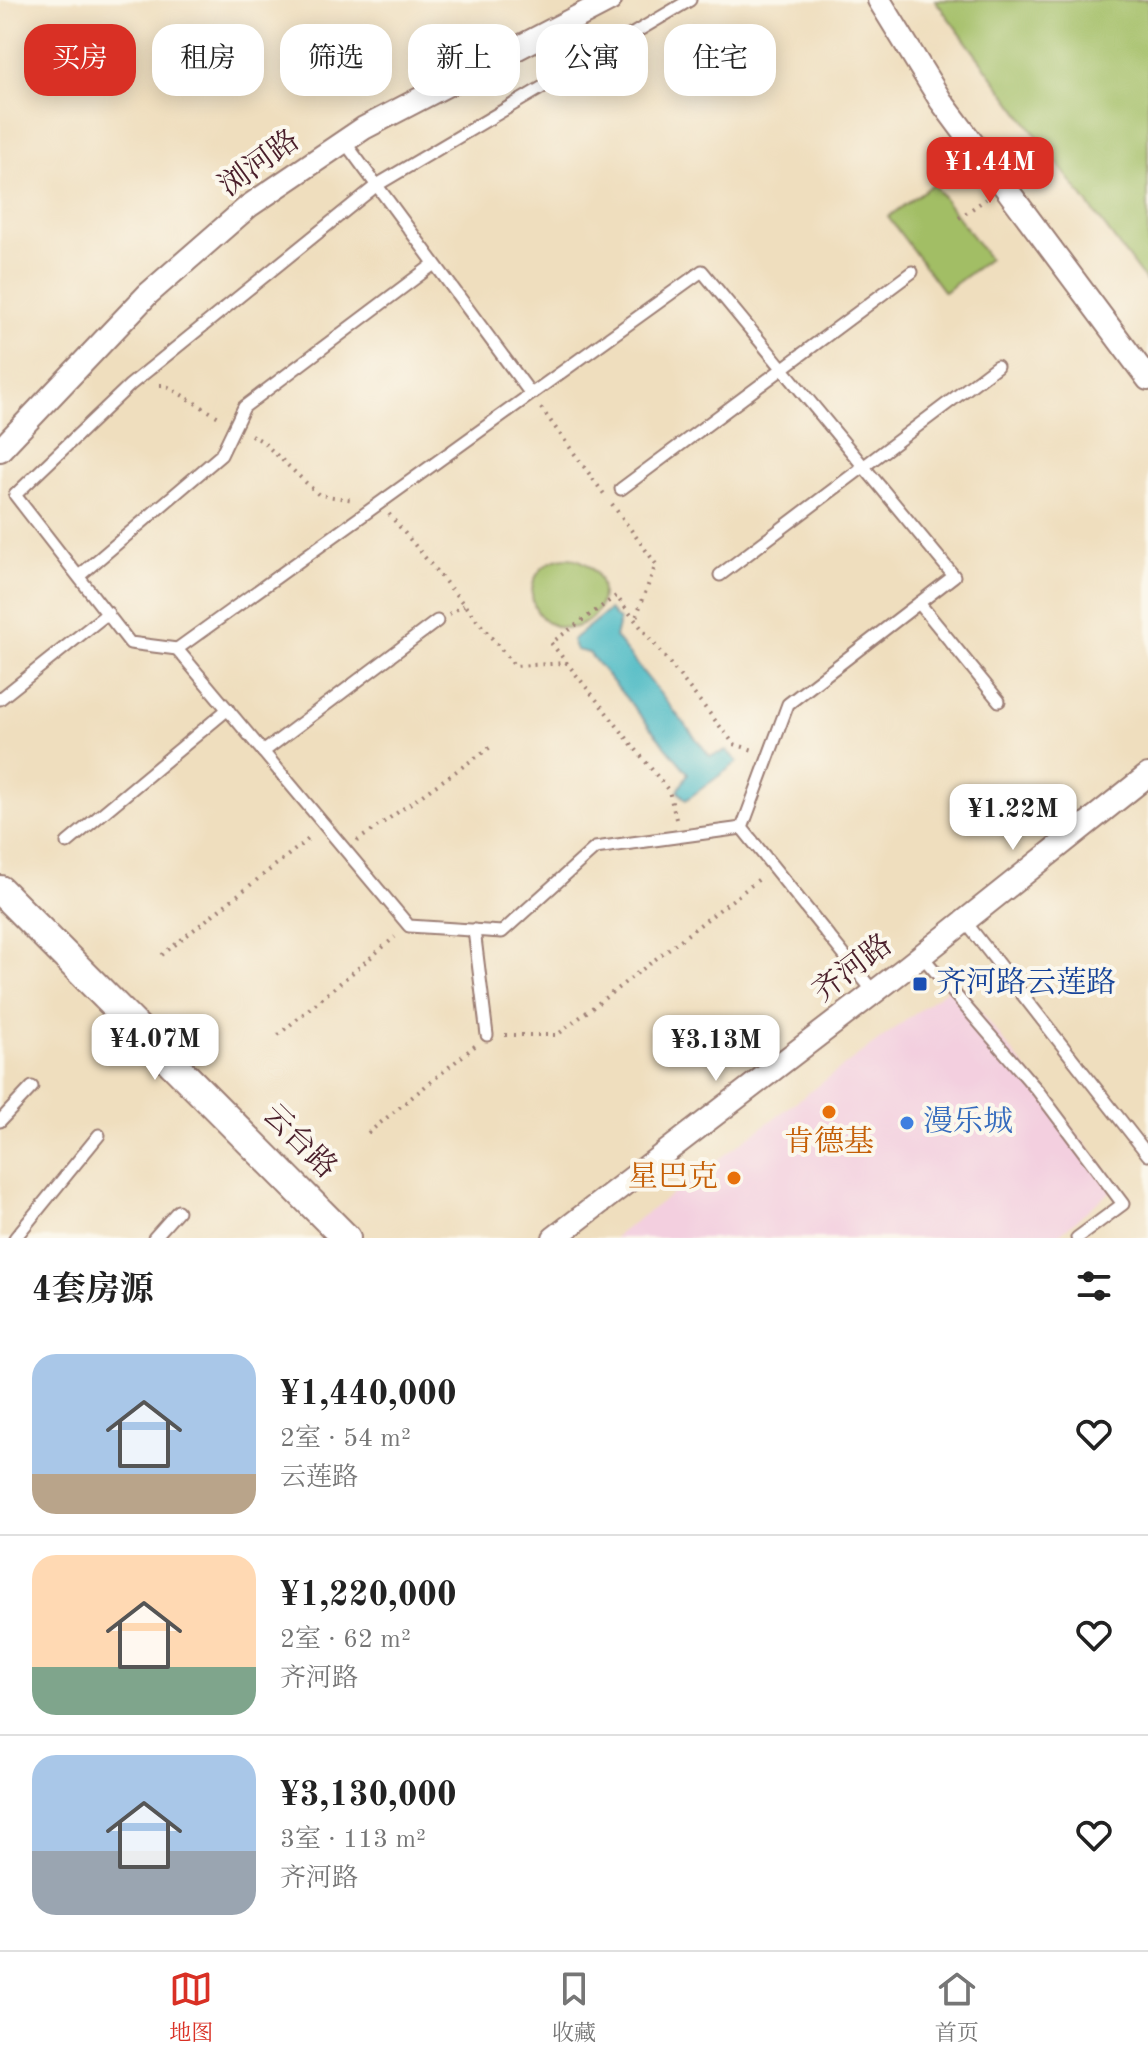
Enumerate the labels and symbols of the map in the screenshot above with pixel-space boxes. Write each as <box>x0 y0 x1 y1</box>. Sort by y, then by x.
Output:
street label: 浏河路 <box>213 123 305 203</box>
pin: ¥1.44M <box>925 137 1055 205</box>
pin: ¥1.22M <box>948 784 1078 852</box>
street label: 齐河路 <box>806 928 898 1008</box>
place label: 齐河路云莲路 <box>936 966 1116 999</box>
marker: 齐河路云莲路 <box>911 975 929 993</box>
pin: ¥4.07M <box>90 1014 220 1082</box>
pin: ¥3.13M <box>651 1015 781 1083</box>
street label: 云台路 <box>257 1097 344 1184</box>
marker: 肯德基 <box>820 1103 838 1121</box>
place label: 漫乐城 <box>923 1106 1013 1138</box>
marker: 漫乐城 <box>898 1114 916 1132</box>
place label: 肯德基 <box>784 1125 874 1158</box>
place label: 星巴克 <box>628 1161 718 1193</box>
marker: 星巴克 <box>725 1169 743 1187</box>

